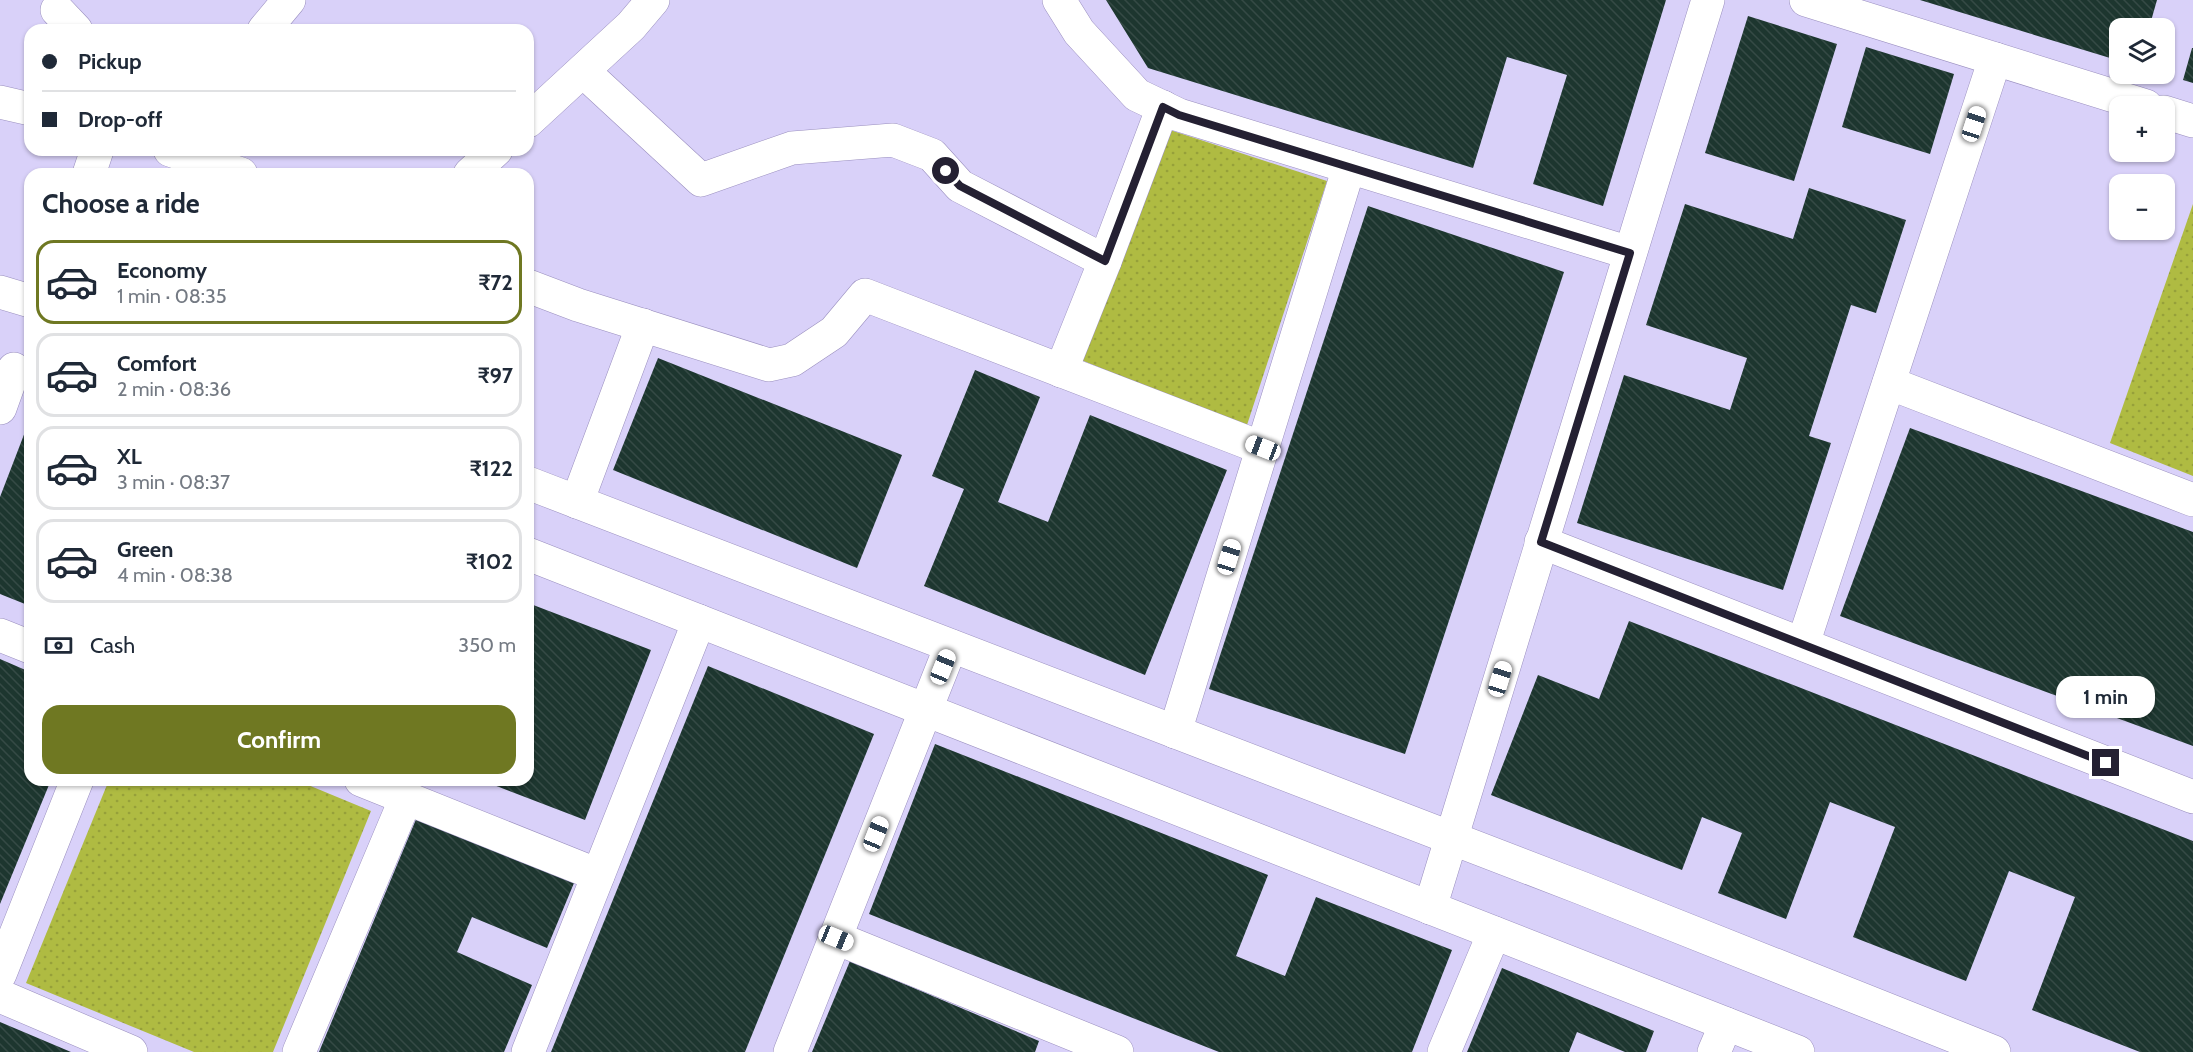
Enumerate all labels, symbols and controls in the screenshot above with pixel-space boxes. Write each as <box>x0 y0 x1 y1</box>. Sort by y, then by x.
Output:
map controls <box>2109 18 2175 240</box>
button: layers <box>2109 18 2175 84</box>
text: Pickup <box>78 48 142 75</box>
button: + <box>2109 96 2175 162</box>
car <box>1960 104 1988 144</box>
text: Drop-off <box>78 106 162 133</box>
route start <box>932 157 959 184</box>
button: − <box>2109 174 2175 240</box>
text: Choose a ride <box>42 187 200 220</box>
icon: car <box>45 255 99 309</box>
text: Economy <box>117 257 207 284</box>
text: ₹72 <box>478 269 513 296</box>
text: 1 min · 08:35 <box>117 284 227 308</box>
icon: car <box>45 348 99 402</box>
text: Comfort <box>117 350 196 377</box>
text: ₹97 <box>477 362 513 389</box>
text: 2 min · 08:36 <box>117 377 231 401</box>
car <box>1243 433 1283 463</box>
icon: car <box>45 441 99 495</box>
text: XL <box>117 443 142 470</box>
text: ₹122 <box>470 455 513 482</box>
text: 3 min · 08:37 <box>117 470 230 494</box>
icon: car <box>45 534 99 588</box>
text: Green <box>117 536 173 563</box>
car <box>1215 537 1243 577</box>
text: ₹102 <box>466 548 513 575</box>
text: 4 min · 08:38 <box>117 563 233 587</box>
icon: cash <box>42 629 75 662</box>
text: Cash <box>90 632 135 659</box>
text: 350 m <box>458 633 516 657</box>
car <box>928 647 958 687</box>
car <box>1486 659 1514 699</box>
callout: 1 min <box>2056 676 2156 718</box>
text: 1 min <box>2083 685 2128 709</box>
button: Confirm <box>42 705 516 774</box>
route end <box>2092 749 2119 776</box>
car <box>861 814 891 854</box>
car <box>816 923 856 953</box>

